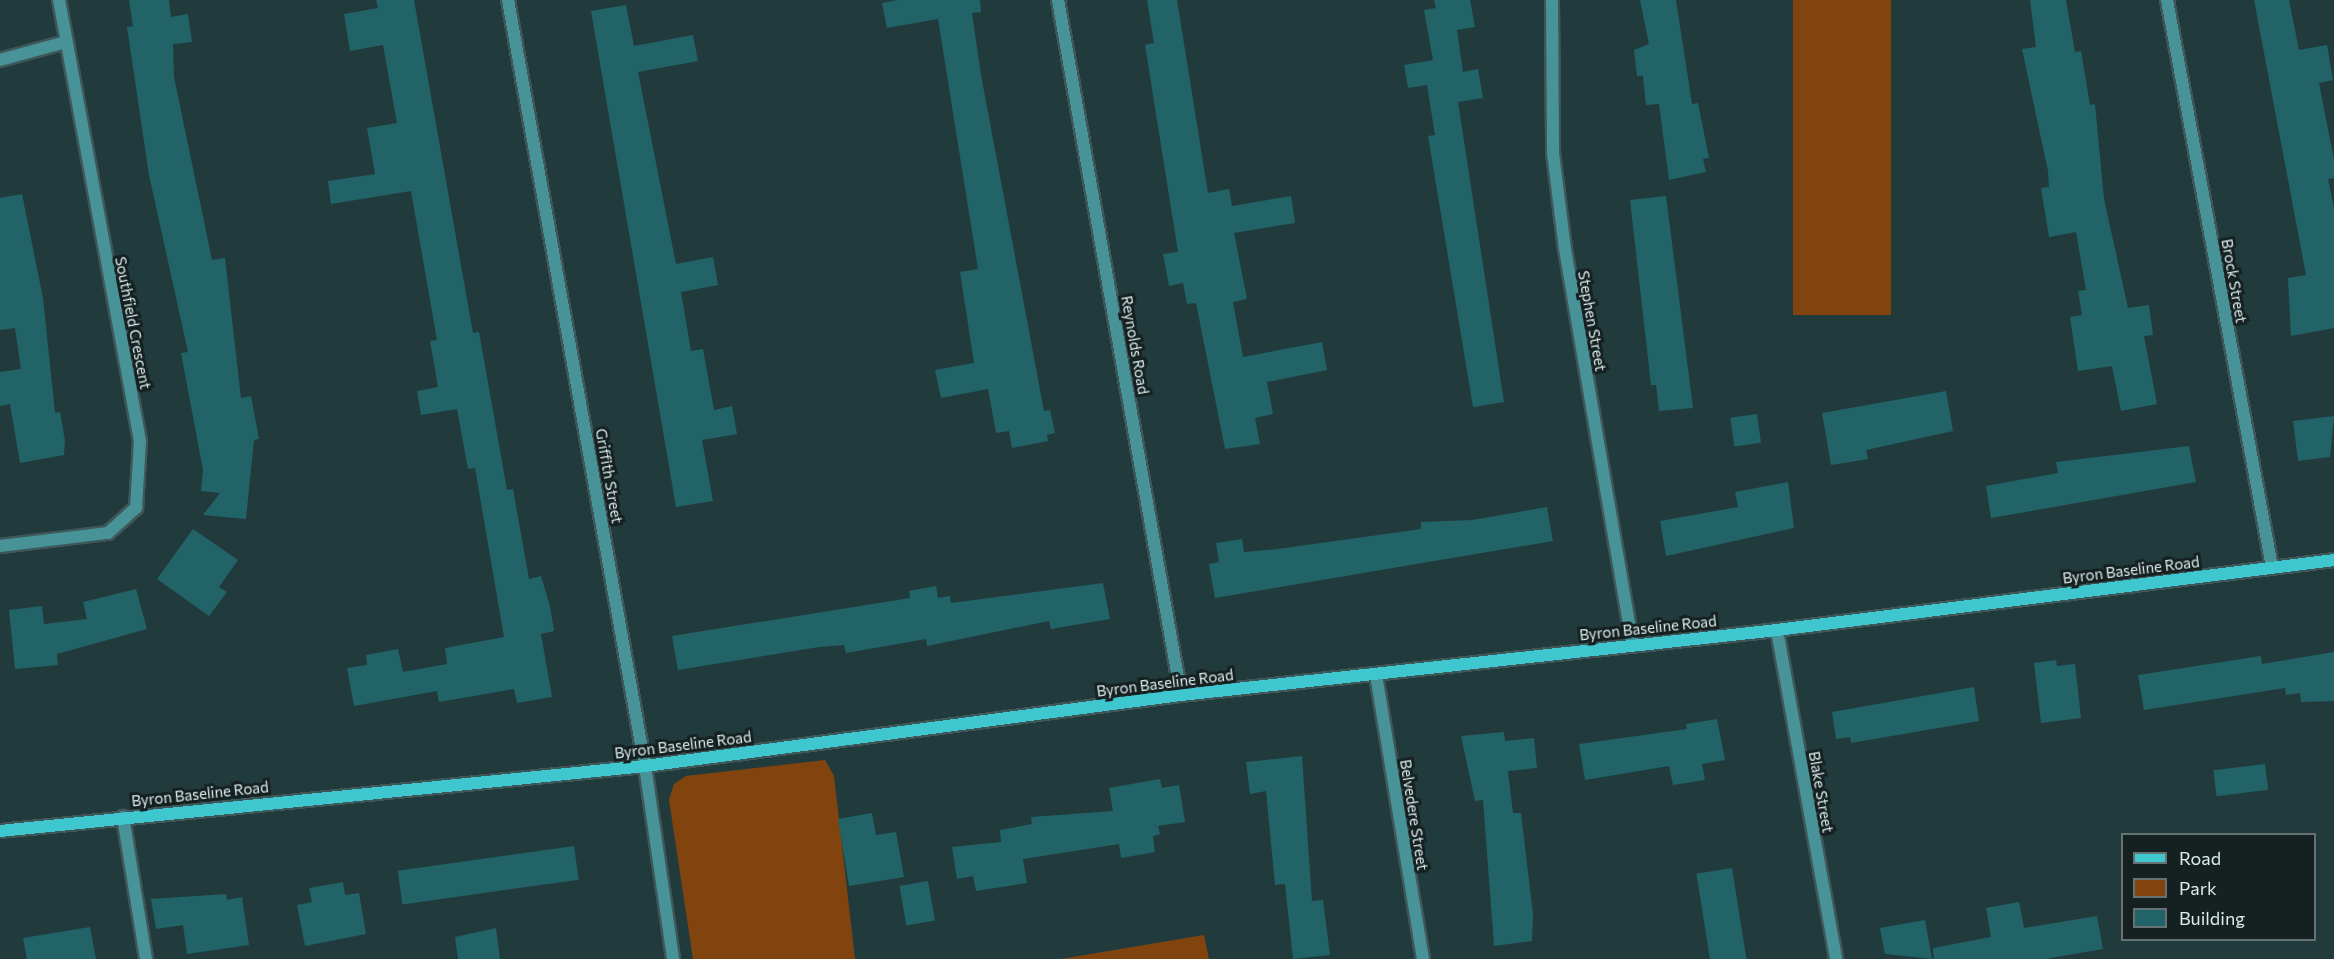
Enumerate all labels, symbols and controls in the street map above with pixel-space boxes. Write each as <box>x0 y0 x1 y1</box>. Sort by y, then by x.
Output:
street label: Brock Street <box>2218 237 2250 325</box>
street label: Southfield Crescent <box>111 255 155 391</box>
street label: Stephen Street <box>1574 269 1610 373</box>
street label: Reynolds Road <box>1117 294 1153 396</box>
street label: Griffith Street <box>592 427 626 525</box>
street label: Byron Baseline Road <box>2061 553 2201 587</box>
street label: Byron Baseline Road <box>1579 612 1717 644</box>
street label: Byron Baseline Road <box>1095 666 1235 700</box>
street label: Byron Baseline Road <box>613 728 753 762</box>
street label: Blake Street <box>1805 750 1837 834</box>
street label: Belvedere Street <box>1396 758 1432 872</box>
street label: Byron Baseline Road <box>131 778 269 810</box>
legend <box>2121 833 2316 941</box>
text: Road <box>2179 847 2221 869</box>
text: Park <box>2179 877 2217 899</box>
text: Building <box>2179 907 2245 929</box>

